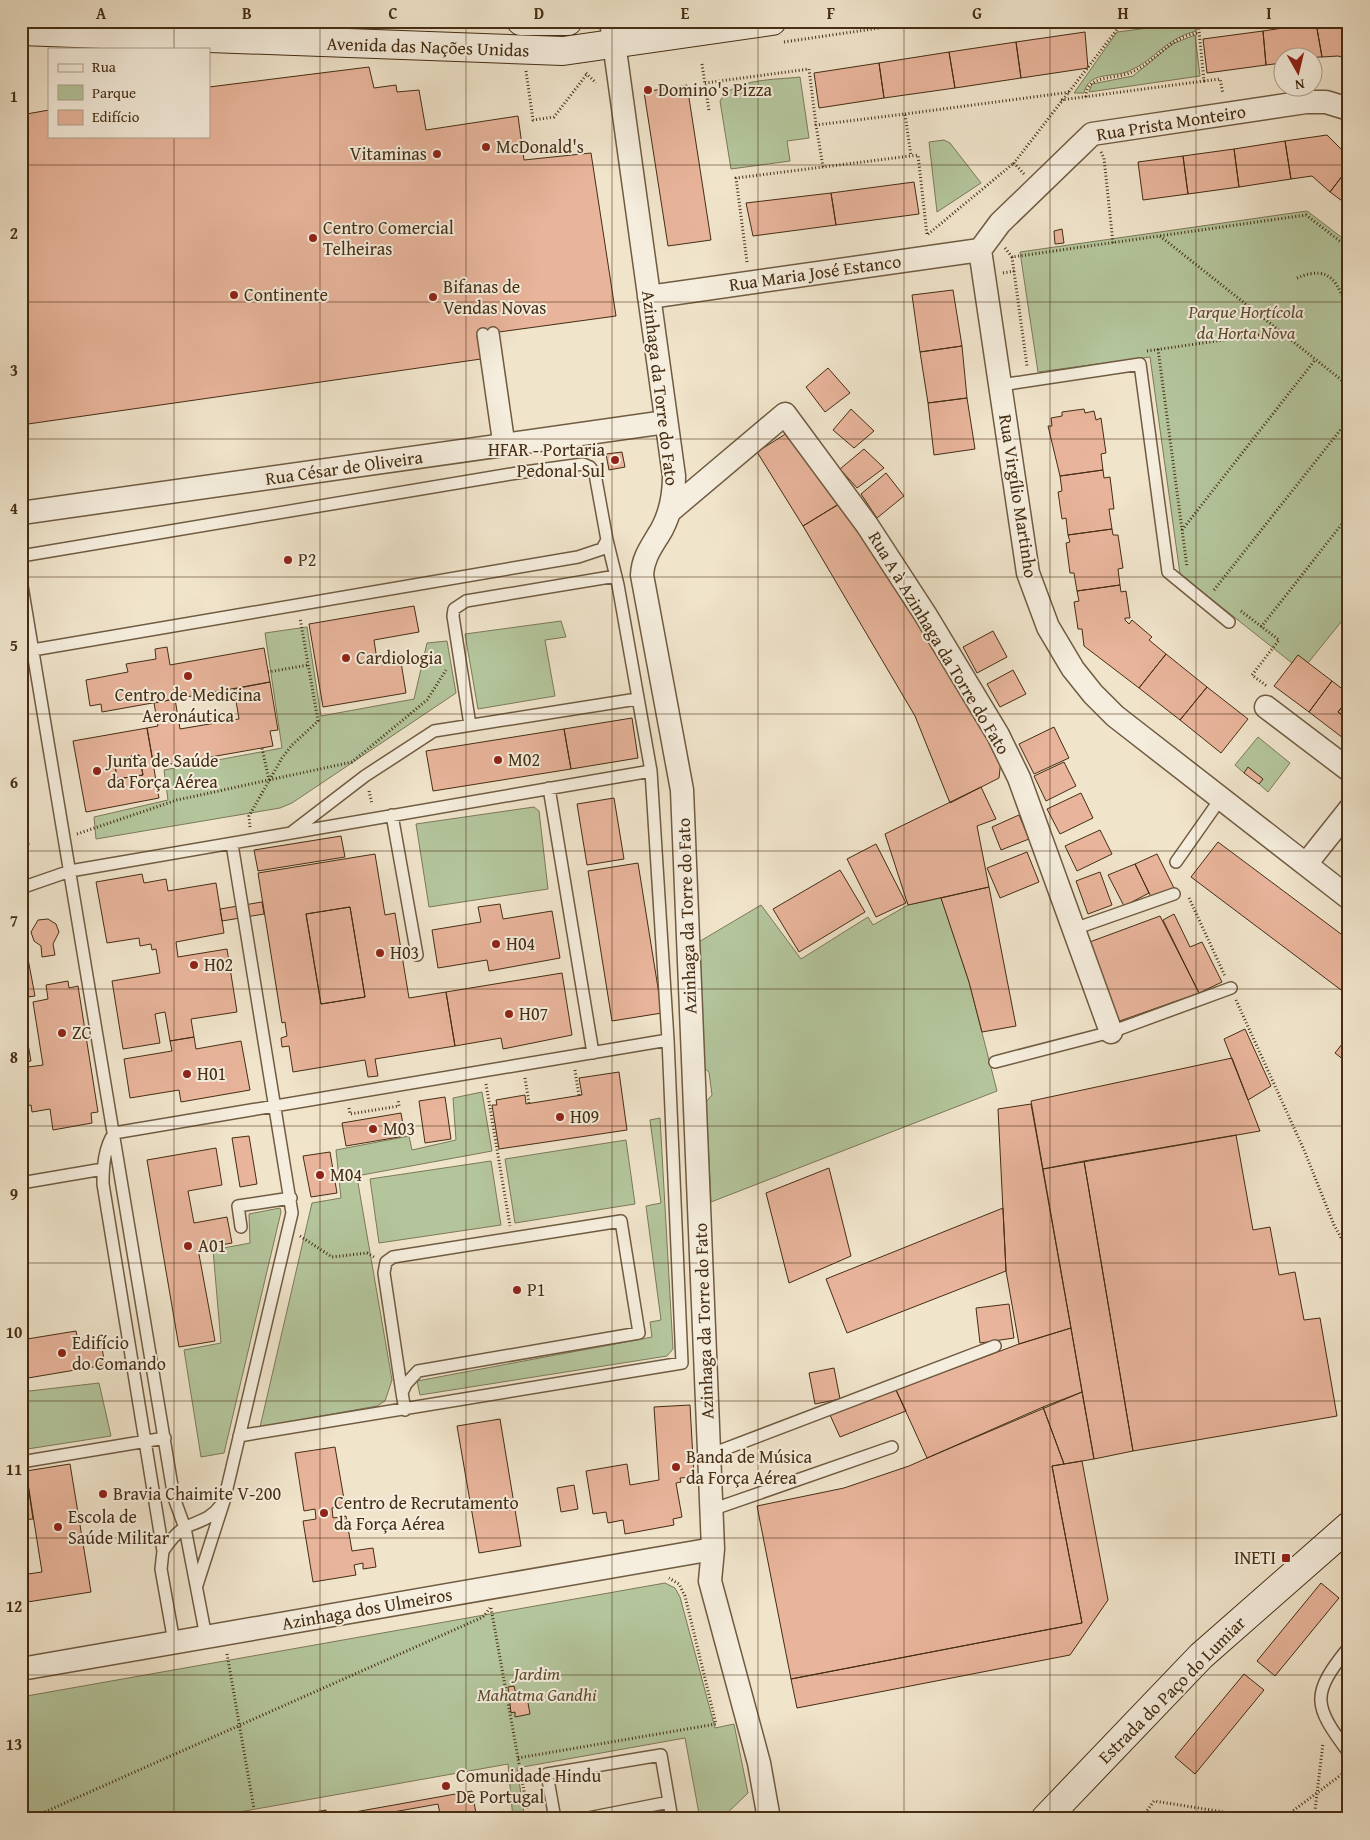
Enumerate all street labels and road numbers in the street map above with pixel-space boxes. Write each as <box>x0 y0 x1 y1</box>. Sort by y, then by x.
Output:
street label: Avenida das Nações Unidas <box>326 29 530 64</box>
street label: Rua Prista Monteiro <box>1094 97 1248 148</box>
street label: Rua Maria José Estanco <box>727 247 903 298</box>
street label: Azinhaga da Torre do Fato <box>635 289 686 487</box>
street label: Rua Virgílio Martinho <box>992 412 1045 580</box>
street label: Rua César de Oliveira <box>263 443 425 492</box>
street label: Rua A à Azinhaga da Torre do Fato <box>862 526 1017 760</box>
street label: Azinhaga da Torre do Fato <box>670 817 703 1015</box>
street label: Azinhaga da Torre do Fato <box>687 1222 720 1420</box>
street label: Azinhaga dos Ulmeiros <box>280 1580 454 1637</box>
street label: Estrada do Paço do Lumiar <box>1092 1609 1252 1770</box>

